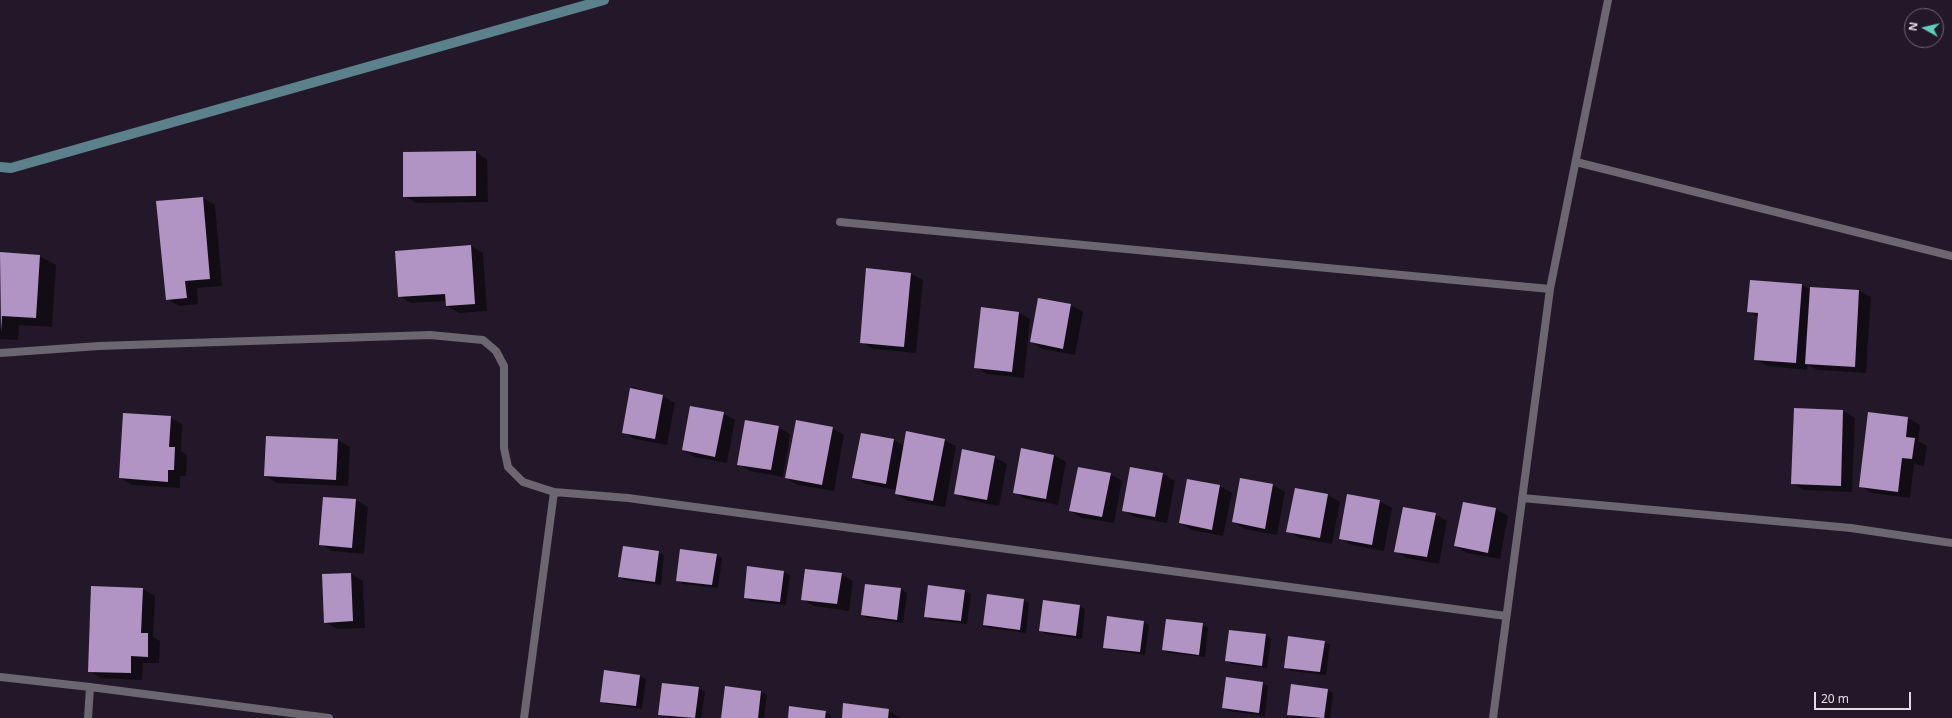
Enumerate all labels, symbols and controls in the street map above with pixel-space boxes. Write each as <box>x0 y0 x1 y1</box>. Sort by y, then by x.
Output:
north arrow <box>1904 8 1944 48</box>
text: N <box>1905 21 1921 32</box>
scale bar <box>1816 684 1913 710</box>
text: 20 m <box>1821 690 1849 707</box>

